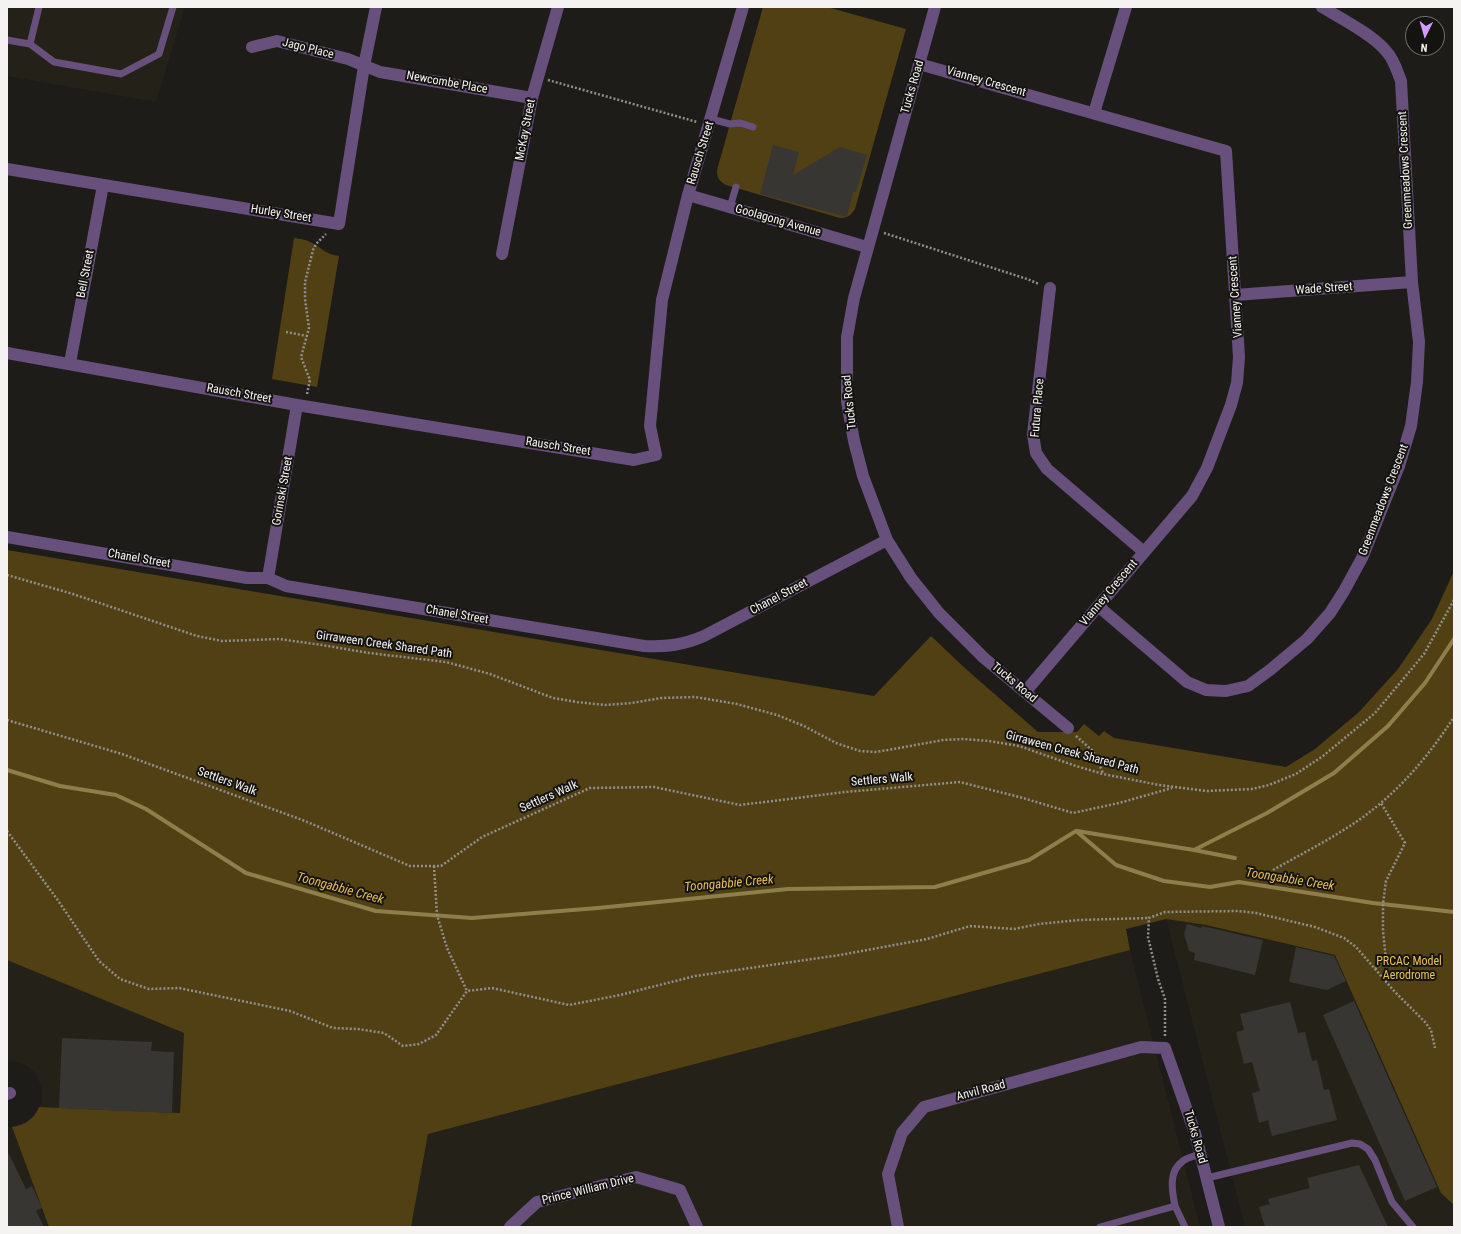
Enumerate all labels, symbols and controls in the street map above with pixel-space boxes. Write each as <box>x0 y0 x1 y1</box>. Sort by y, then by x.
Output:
north arrow <box>1405 16 1445 56</box>
street label: Jago Place <box>281 36 335 62</box>
text: N <box>1420 41 1428 54</box>
street label: Tucks Road <box>899 59 927 115</box>
street label: Vianney Crescent <box>945 64 1027 100</box>
street label: Newcombe Place <box>405 69 489 97</box>
street label: McKay Street <box>513 98 539 162</box>
street label: Greenmeadows Crescent <box>1396 111 1416 229</box>
street label: Rausch Street <box>685 120 717 186</box>
street label: Hurley Street <box>250 202 312 226</box>
street label: Goolagong Avenue <box>733 202 823 240</box>
street label: Bell Street <box>74 249 98 299</box>
street label: Vianney Crescent <box>1226 256 1246 338</box>
street label: Wade Street <box>1295 280 1353 298</box>
street label: Tucks Road <box>840 374 860 430</box>
street label: Futura Place <box>1028 378 1048 438</box>
street label: Rausch Street <box>205 381 273 407</box>
street label: Rausch Street <box>524 435 592 459</box>
street label: Greenmeadows Crescent <box>1356 442 1412 558</box>
street label: Gorinski Street <box>270 455 296 527</box>
street label: Chanel Street <box>107 546 171 572</box>
street label: Vianney Crescent <box>1077 557 1141 629</box>
street label: Chanel Street <box>748 576 810 618</box>
street label: Chanel Street <box>425 602 489 628</box>
street label: Girraween Creek Shared Path <box>315 628 453 662</box>
street label: Tucks Road <box>988 660 1040 706</box>
street label: Girraween Creek Shared Path <box>1004 728 1140 778</box>
street label: Settlers Walk <box>195 765 259 799</box>
street label: Settlers Walk <box>850 770 914 790</box>
street label: Settlers Walk <box>518 778 580 816</box>
water label: Toongabbie Creek <box>1245 865 1335 895</box>
water label: Toongabbie Creek <box>295 870 385 908</box>
water label: Toongabbie Creek <box>684 872 774 896</box>
park label: PRCAC Model Aerodrome <box>1376 955 1442 983</box>
street label: Anvil Road <box>955 1078 1007 1104</box>
street label: Tucks Road <box>1181 1109 1209 1165</box>
street label: Prince William Drive <box>540 1172 636 1208</box>

